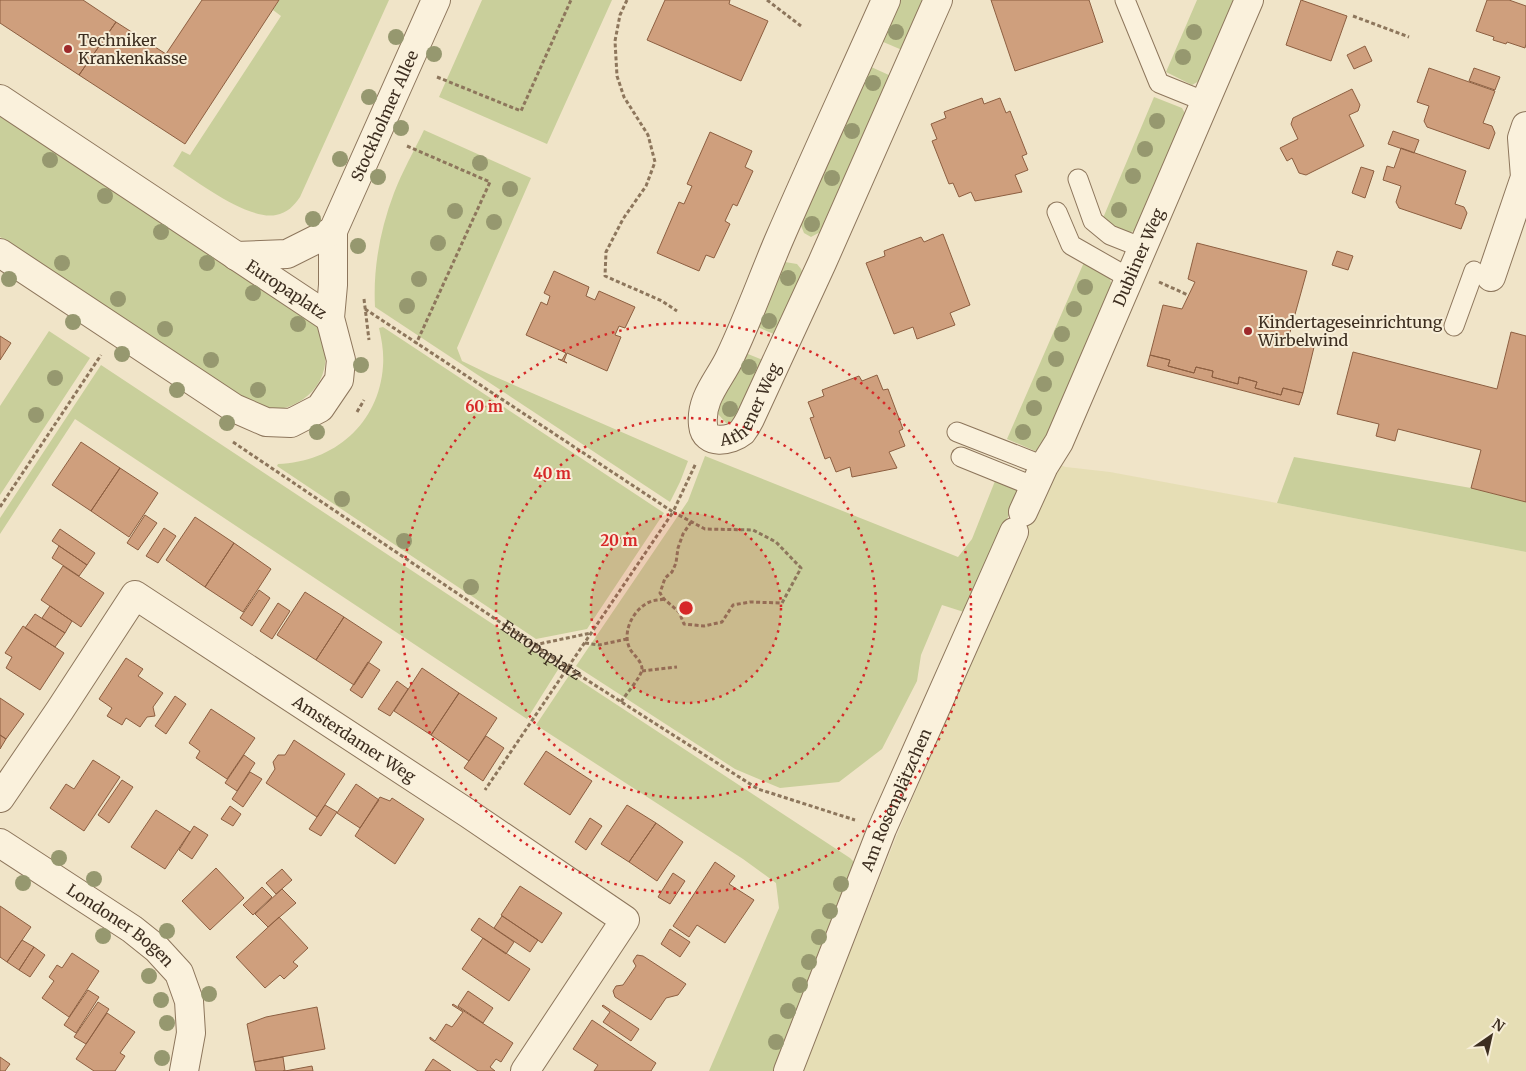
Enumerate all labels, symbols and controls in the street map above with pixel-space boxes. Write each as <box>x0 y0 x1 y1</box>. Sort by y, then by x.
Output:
place label: Techniker Krankenkasse <box>78 30 187 68</box>
marker: Techniker Krankenkasse <box>62 43 74 55</box>
street label: Stockholmer Allee <box>346 47 422 184</box>
street label: Dubliner Weg <box>1109 205 1168 309</box>
street label: Europaplatz <box>243 255 331 323</box>
place label: Kindertageseinrichtung Wirbelwind <box>1257 312 1443 350</box>
marker: Kindertageseinrichtung Wirbelwind <box>1242 325 1254 337</box>
street label: Athener Weg <box>717 360 785 450</box>
text: 60 m <box>465 397 503 416</box>
text: 40 m <box>533 464 571 483</box>
text: 20 m <box>600 531 638 550</box>
centre of rings <box>677 599 695 617</box>
street label: Europaplatz <box>497 616 586 684</box>
street label: Amsterdamer Weg <box>288 691 420 786</box>
street label: Am Rosenplätzchen <box>856 725 936 875</box>
street label: Londoner Bogen <box>63 879 179 971</box>
north arrow <box>1466 1011 1516 1061</box>
text: N <box>1489 1015 1508 1036</box>

